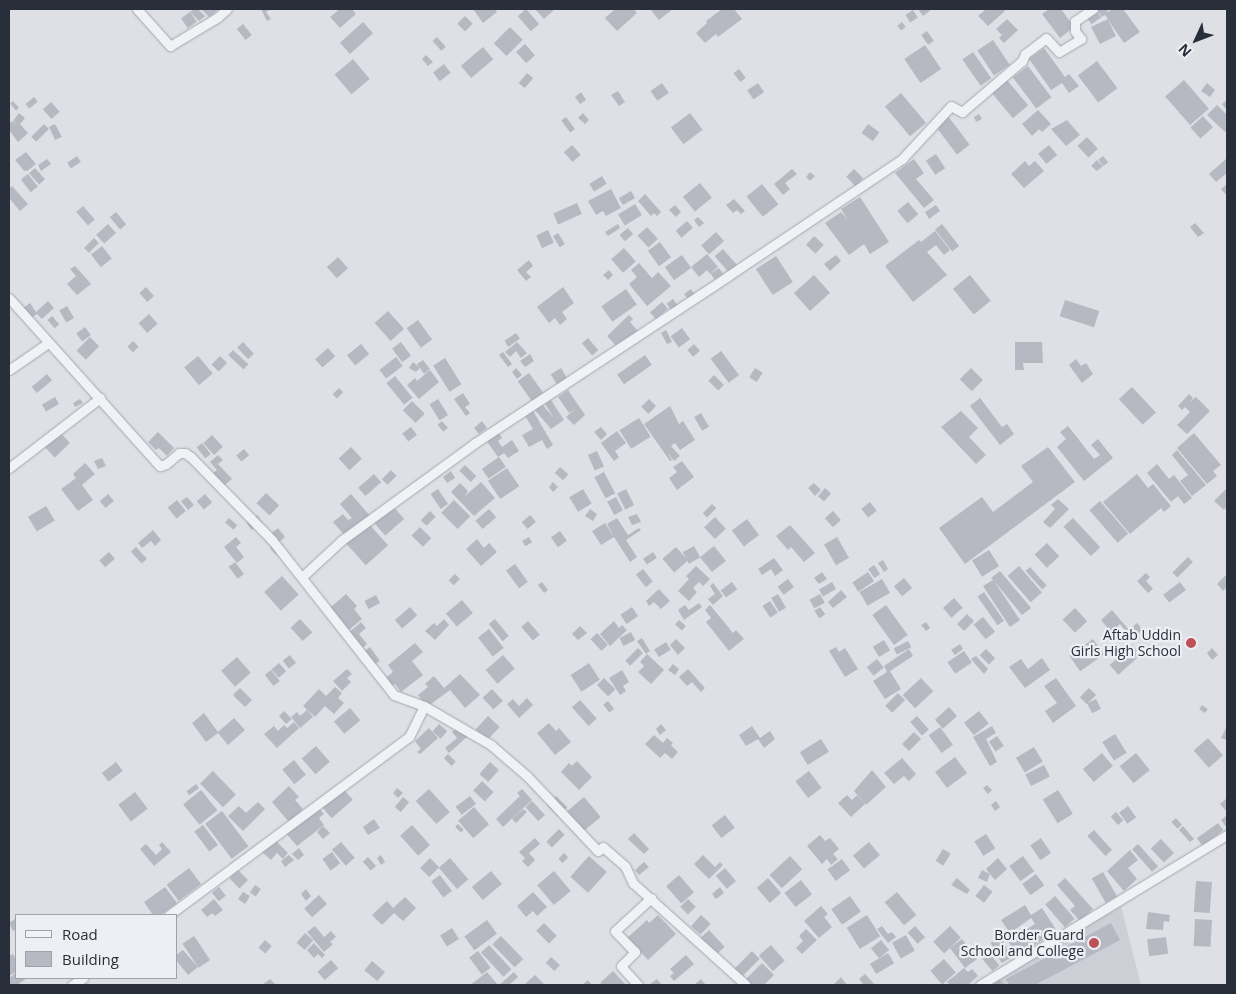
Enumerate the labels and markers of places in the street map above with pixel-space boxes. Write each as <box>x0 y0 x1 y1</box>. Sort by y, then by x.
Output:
place label: Aftab Uddin Girls High School <box>1071 627 1181 660</box>
marker: Aftab Uddin Girls High School <box>1185 637 1197 649</box>
place label: Border Guard School and College <box>961 927 1084 960</box>
marker: Border Guard School and College <box>1088 937 1100 949</box>

